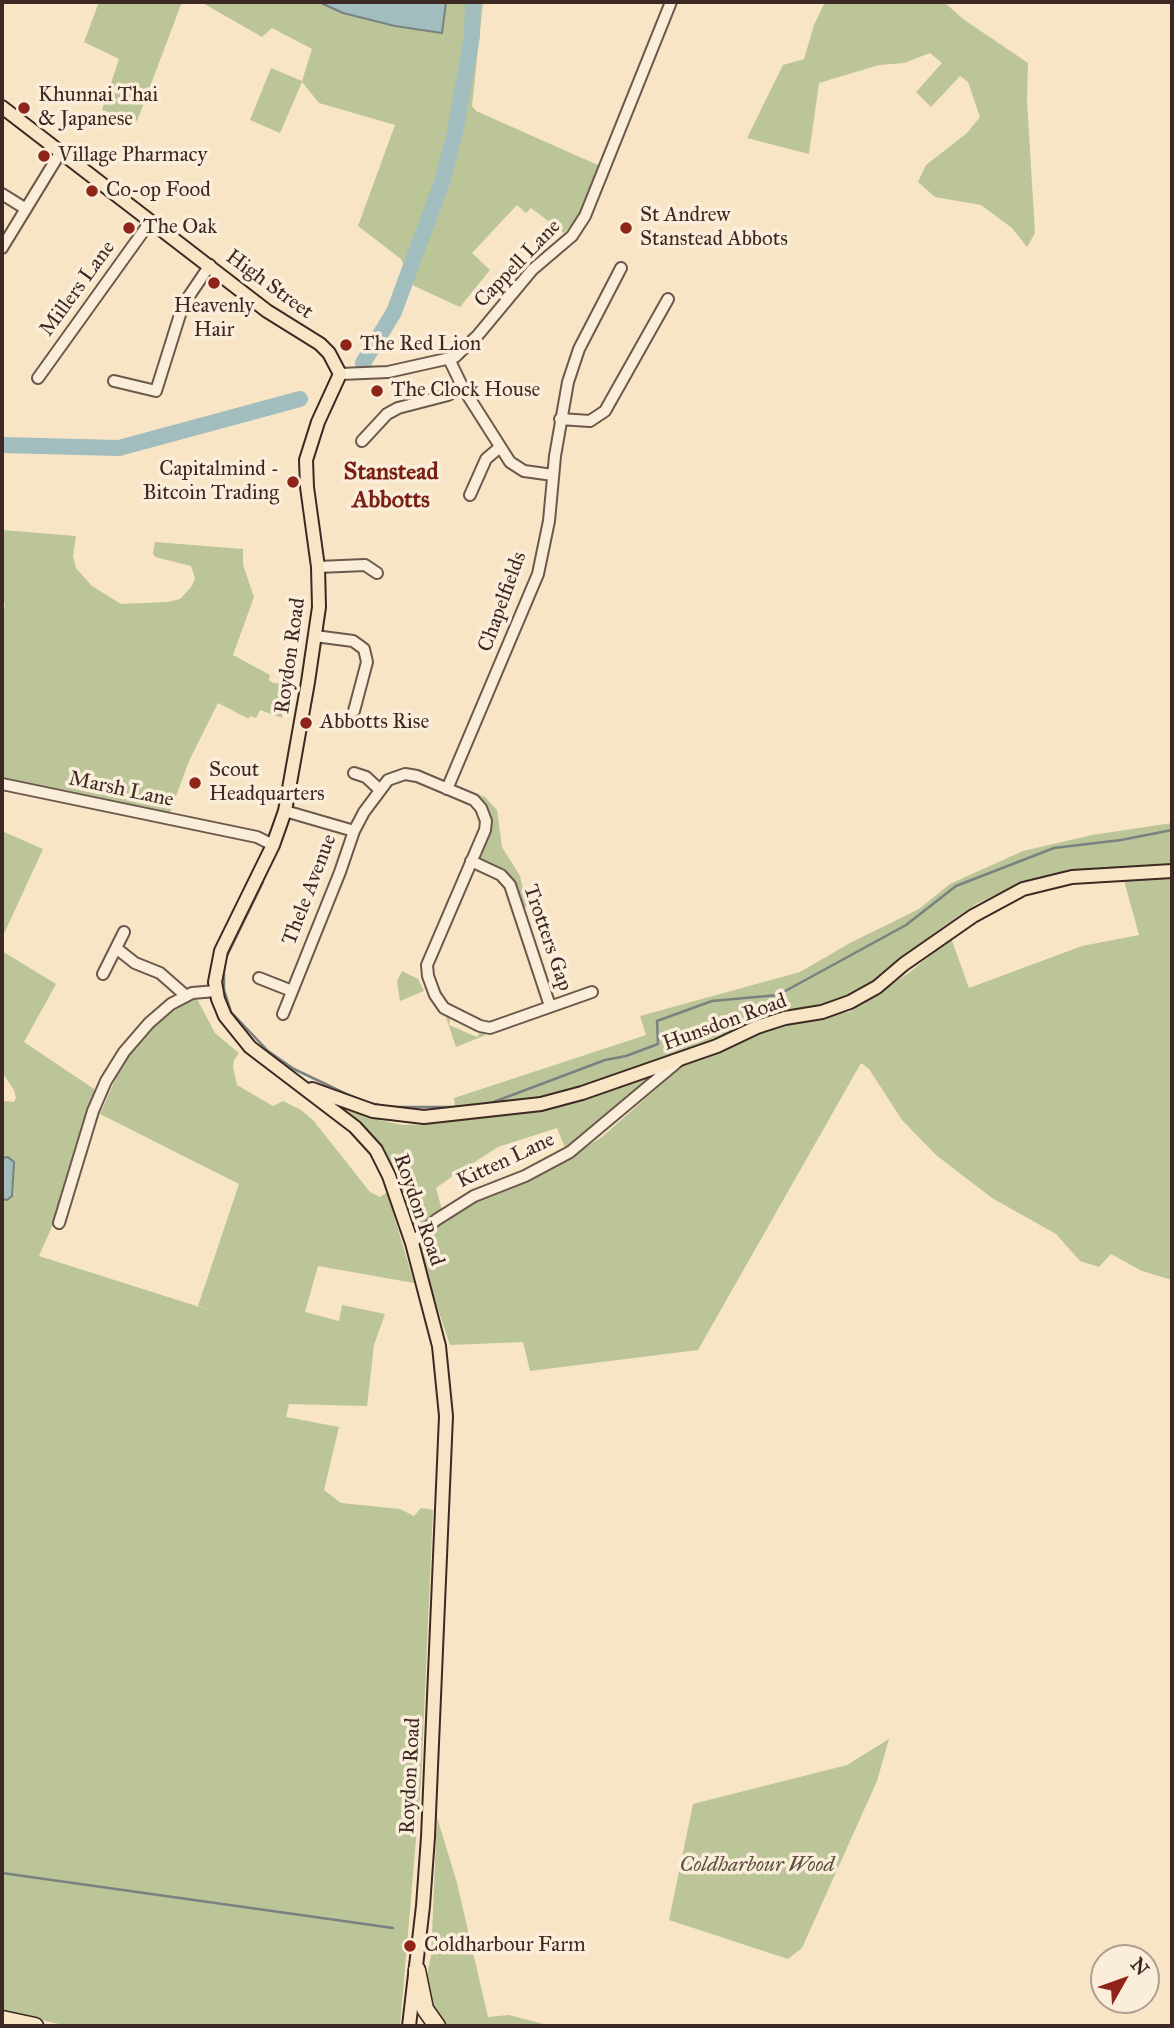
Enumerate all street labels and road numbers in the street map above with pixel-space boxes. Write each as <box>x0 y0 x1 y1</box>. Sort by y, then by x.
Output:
street label: Cappell Lane <box>470 214 566 314</box>
street label: Millers Lane <box>35 236 121 342</box>
street label: High Street <box>220 245 318 325</box>
street label: Chapelfields <box>473 549 533 655</box>
street label: Roydon Road <box>270 596 312 716</box>
street label: Marsh Lane <box>66 767 176 813</box>
street label: Thele Avenue <box>277 831 343 949</box>
street label: Trotters Gap <box>517 882 577 994</box>
street label: Hunsdon Road <box>660 989 790 1057</box>
street label: Kitten Lane <box>453 1127 559 1195</box>
street label: Roydon Road <box>387 1151 449 1269</box>
street label: Roydon Road <box>395 1717 427 1835</box>

